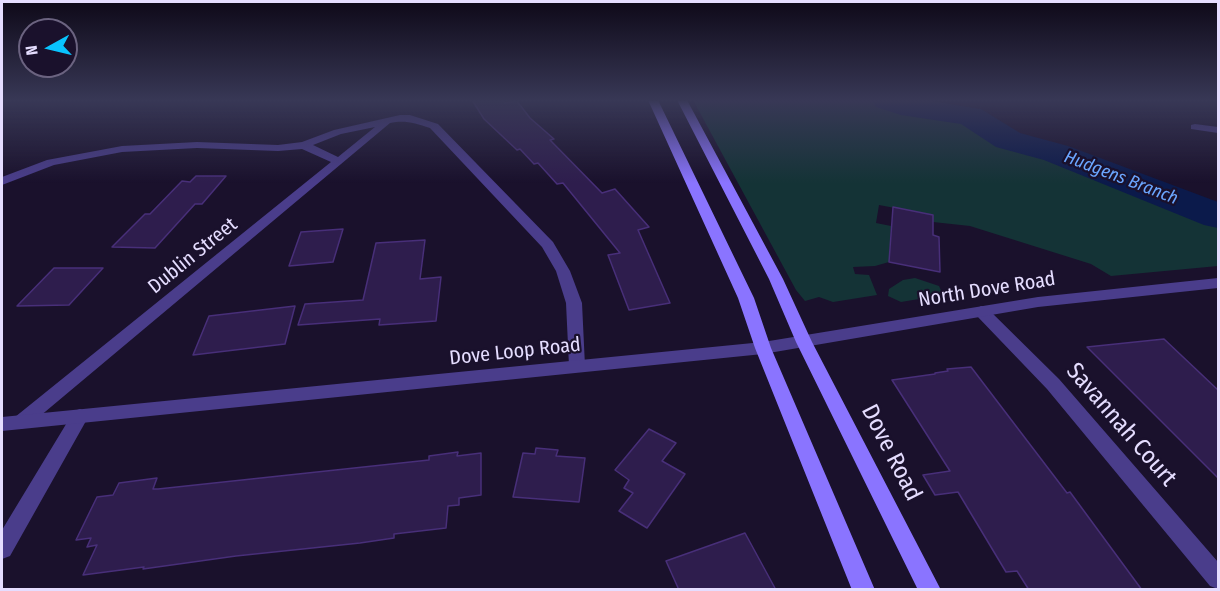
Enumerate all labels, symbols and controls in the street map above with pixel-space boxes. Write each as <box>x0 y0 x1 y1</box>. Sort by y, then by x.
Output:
north arrow <box>18 18 78 78</box>
text: N <box>22 44 42 56</box>
water label: Hudgens Branch <box>1061 146 1181 210</box>
street label: Dublin Street <box>144 213 242 299</box>
street label: North Dove Road <box>917 267 1057 313</box>
street label: Dove Loop Road <box>448 333 582 371</box>
street label: Savannah Court <box>1060 357 1182 493</box>
street label: Dove Road <box>854 400 928 506</box>

